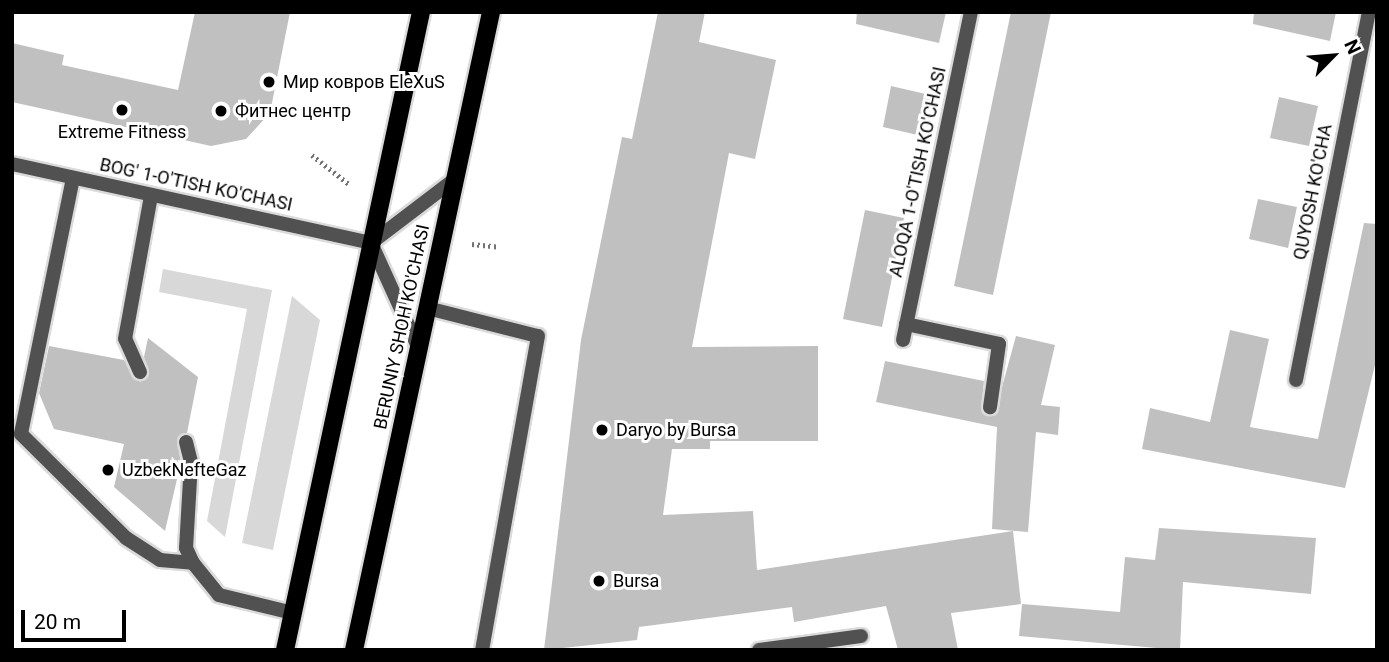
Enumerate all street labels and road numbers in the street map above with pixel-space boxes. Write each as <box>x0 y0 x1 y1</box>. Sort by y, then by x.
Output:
street label: ALOQA 1-O'TISH KO'CHASI <box>885 65 951 279</box>
street label: QUYOSH KO'CHA <box>1289 122 1337 262</box>
street label: BOG' 1-O'TISH KO'CHASI <box>98 154 294 216</box>
street label: BERUNIY SHOH KO'CHASI <box>370 223 434 431</box>

